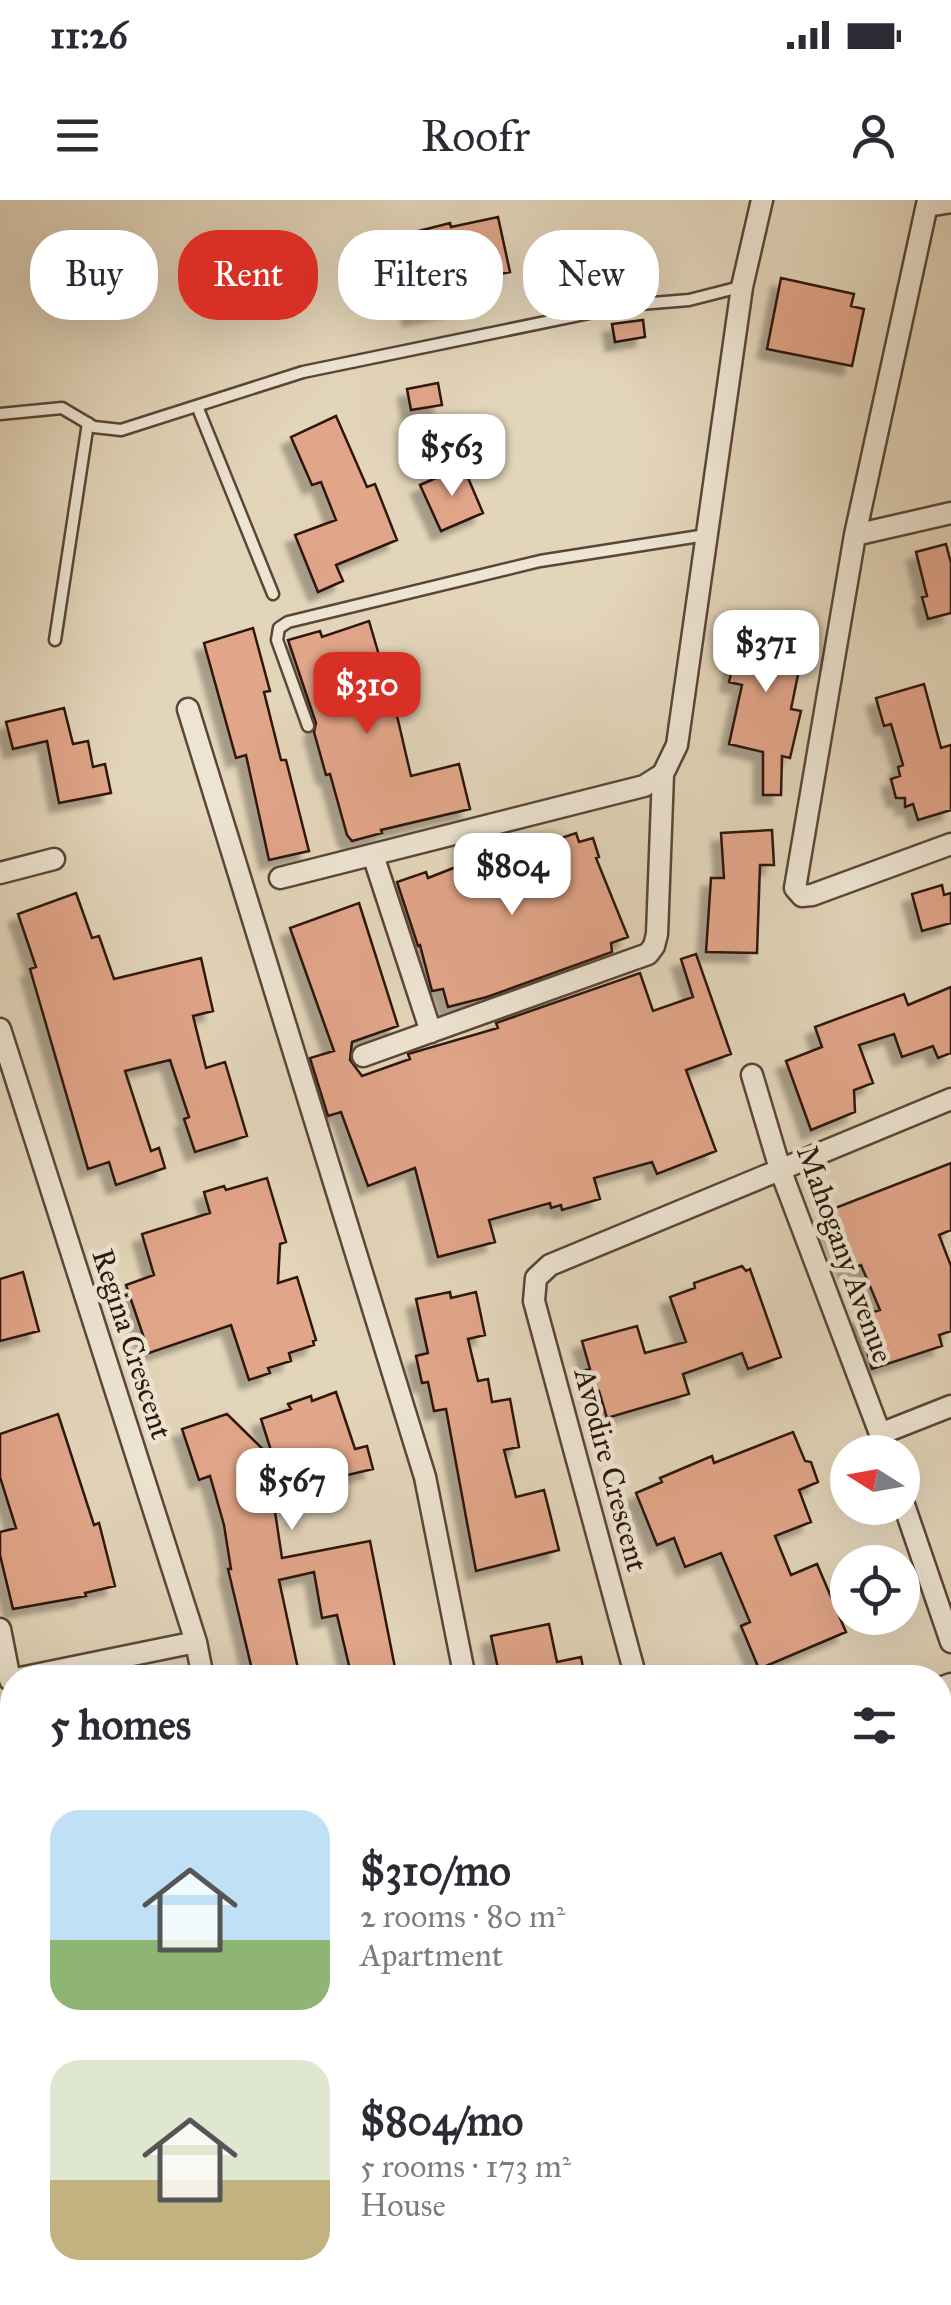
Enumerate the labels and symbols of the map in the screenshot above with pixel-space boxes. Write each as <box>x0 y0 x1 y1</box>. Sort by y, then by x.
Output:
pin: $563 <box>393 414 511 499</box>
pin: $371 <box>707 610 825 695</box>
pin: $310 <box>308 652 426 737</box>
pin: $804 <box>453 833 571 918</box>
street label: Mahogany Avenue <box>789 1141 901 1367</box>
street label: Regina Crescent <box>84 1244 180 1444</box>
street label: Avodire Crescent <box>566 1363 655 1576</box>
north arrow <box>830 1435 920 1525</box>
pin: $567 <box>233 1448 351 1533</box>

